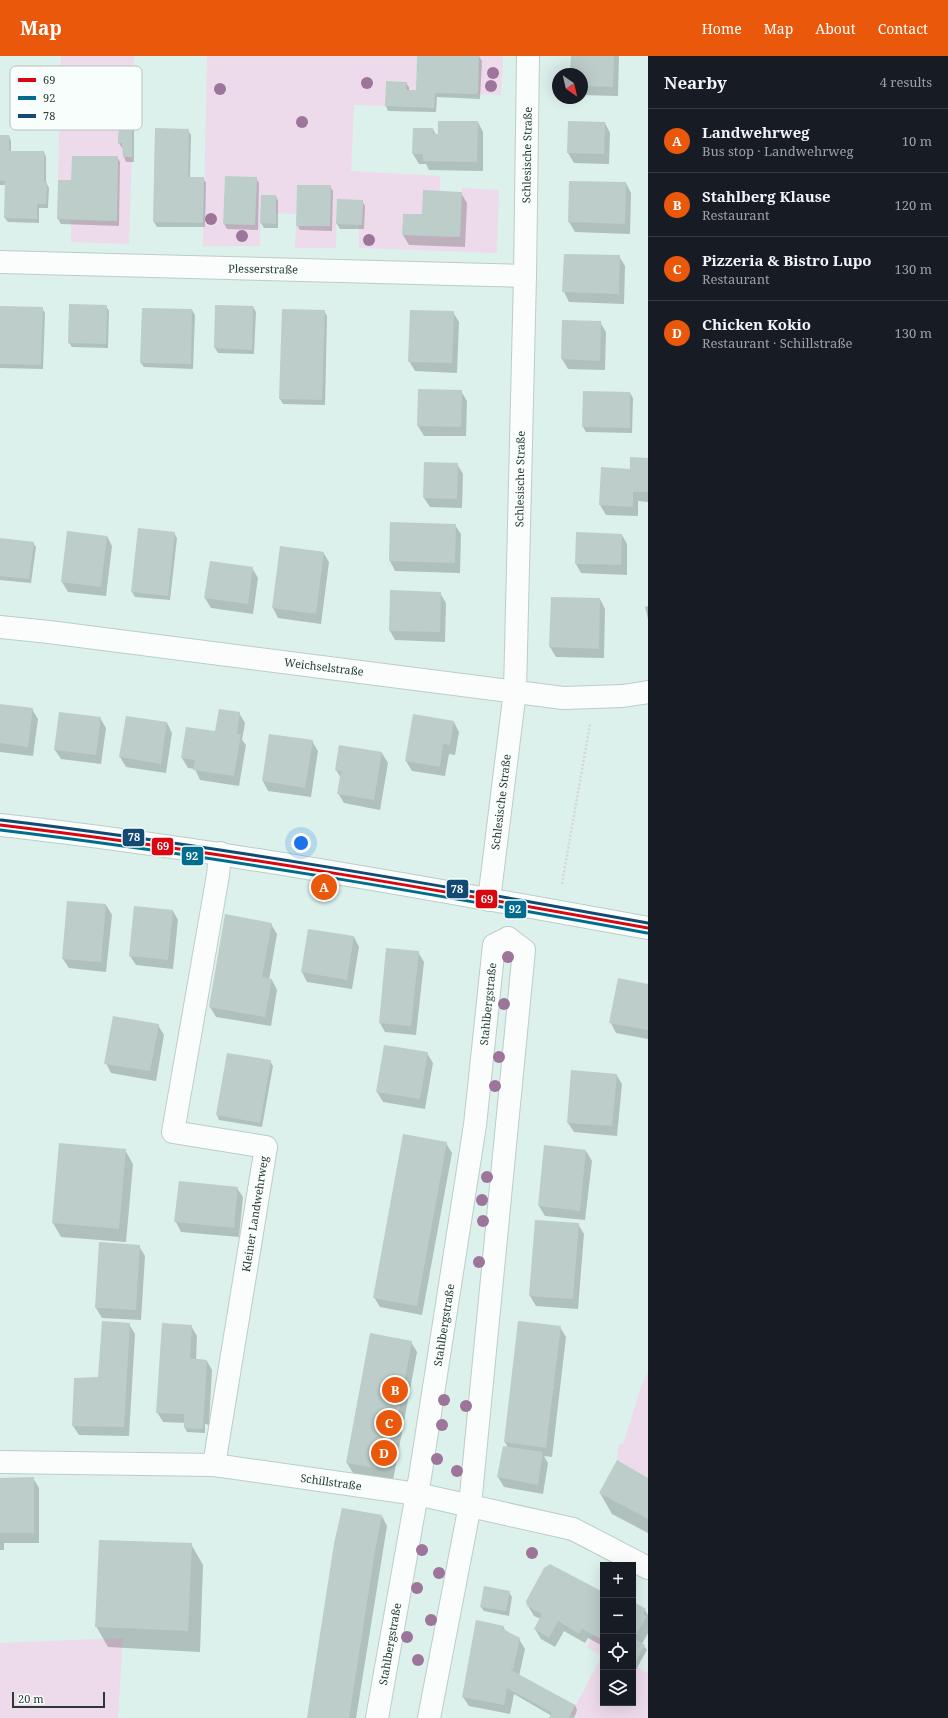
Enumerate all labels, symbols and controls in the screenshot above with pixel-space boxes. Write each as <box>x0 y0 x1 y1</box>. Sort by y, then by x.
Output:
text: Map <box>20 15 62 41</box>
text: Home <box>702 19 742 38</box>
text: Map <box>764 19 793 38</box>
text: About <box>815 19 856 38</box>
text: Contact <box>878 19 928 38</box>
legend <box>10 66 142 130</box>
north arrow <box>552 68 588 104</box>
text: Nearby <box>664 71 727 94</box>
text: 69 <box>43 72 55 87</box>
text: 4 results <box>880 73 932 91</box>
text: 92 <box>43 90 55 105</box>
street label: Schlesische Straße <box>518 107 535 203</box>
text: 78 <box>43 108 55 123</box>
text: Landwehrweg <box>702 122 810 142</box>
text: A <box>672 132 682 150</box>
text: 10 m <box>902 132 932 150</box>
text: Bus stop · Landwehrweg <box>702 142 853 160</box>
text: Stahlberg Klause <box>702 186 831 206</box>
text: B <box>673 196 681 214</box>
text: 120 m <box>895 196 932 214</box>
text: Restaurant <box>702 206 770 224</box>
text: Pizzeria & Bistro Lupo <box>702 250 872 270</box>
street label: Plesserstraße <box>228 260 298 277</box>
text: C <box>673 260 681 278</box>
text: 130 m <box>895 260 932 278</box>
text: Restaurant <box>702 270 770 288</box>
text: Chicken Kokio <box>702 314 811 334</box>
text: D <box>672 324 682 342</box>
text: 130 m <box>895 324 932 342</box>
text: Restaurant · Schillstraße <box>702 334 853 352</box>
street label: Schlesische Straße <box>511 431 528 527</box>
street label: Weichselstraße <box>283 654 365 679</box>
street label: Schlesische Straße <box>487 753 514 851</box>
line badge: 78 <box>122 828 145 847</box>
text: 78 <box>128 829 140 844</box>
your location <box>291 833 311 853</box>
line badge: 69 <box>151 837 174 856</box>
text: 69 <box>157 838 169 853</box>
line badge: 92 <box>181 846 204 866</box>
text: 92 <box>186 848 198 863</box>
pin: A <box>311 872 337 902</box>
line badge: 78 <box>446 879 469 899</box>
text: 78 <box>451 881 463 896</box>
line badge: 69 <box>475 889 498 909</box>
text: 69 <box>481 891 493 906</box>
line badge: 92 <box>504 900 527 919</box>
text: 92 <box>509 901 521 916</box>
street label: Stahlbergstraße <box>476 962 499 1046</box>
street label: Kleiner Landwehrweg <box>238 1155 271 1273</box>
street label: Stahlbergstraße <box>430 1283 457 1367</box>
pin: B <box>382 1375 408 1405</box>
pin: C <box>376 1408 402 1438</box>
pin: D <box>371 1438 397 1468</box>
street label: Schillstraße <box>299 1470 363 1493</box>
map controls <box>600 1562 636 1706</box>
button: + <box>600 1562 636 1598</box>
button: − <box>600 1598 636 1634</box>
street label: Stahlbergstraße <box>375 1602 404 1686</box>
button: locate <box>600 1634 636 1670</box>
button: layers <box>600 1670 636 1706</box>
scale bar <box>12 1690 105 1709</box>
text: 20 m <box>18 1691 44 1706</box>

